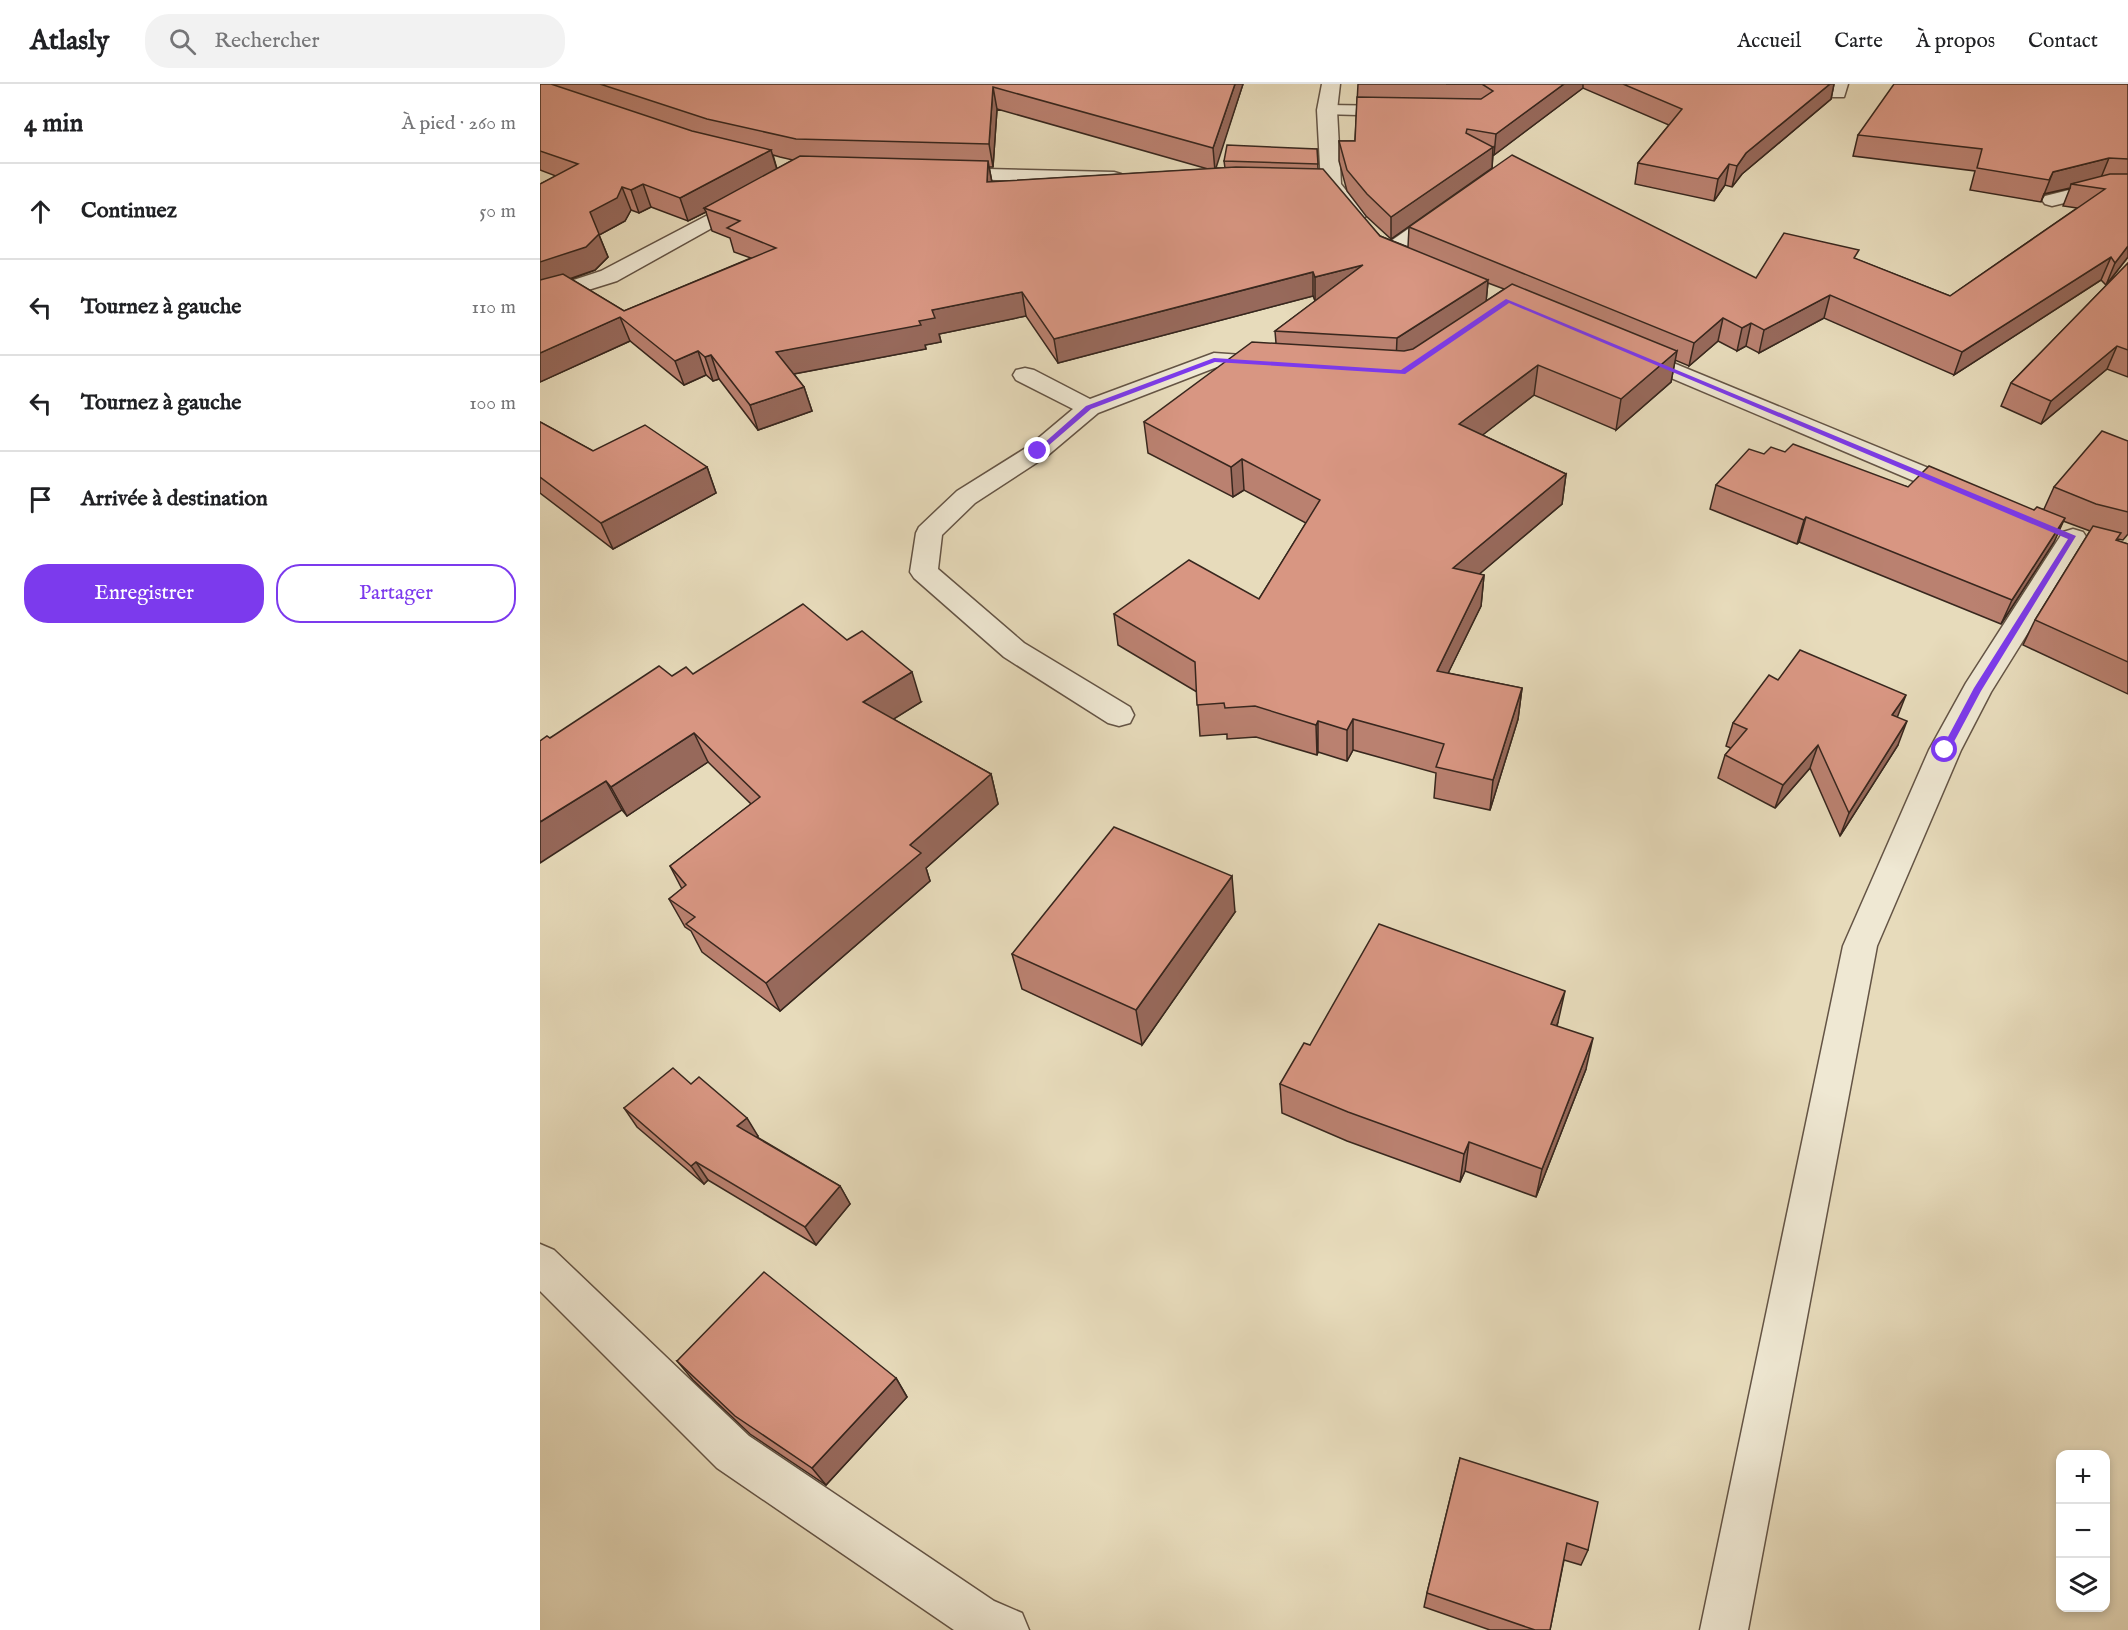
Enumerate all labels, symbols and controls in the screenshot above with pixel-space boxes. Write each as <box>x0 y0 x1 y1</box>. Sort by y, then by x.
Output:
search box <box>145 14 565 68</box>
text: Atlasly <box>30 24 109 59</box>
icon: search <box>166 25 199 58</box>
text: Rechercher <box>214 27 320 55</box>
text: Accueil <box>1737 28 1801 55</box>
text: Carte <box>1834 28 1883 55</box>
text: À propos <box>1916 28 1995 55</box>
text: Contact <box>2028 28 2098 55</box>
text: 4 min <box>24 107 83 140</box>
text: À pied · 260 m <box>402 111 516 136</box>
icon: ahead <box>24 195 57 228</box>
text: Continuez <box>81 197 177 225</box>
text: 50 m <box>479 199 516 224</box>
icon: left <box>24 291 57 324</box>
text: Tournez à gauche <box>81 293 241 321</box>
text: 110 m <box>472 295 516 320</box>
icon: left <box>24 387 57 420</box>
text: Tournez à gauche <box>81 389 241 417</box>
text: 100 m <box>469 391 516 416</box>
route end <box>1024 437 1050 463</box>
icon: arrive <box>24 483 57 516</box>
text: Arrivée à destination <box>81 485 268 513</box>
button: Enregistrer <box>24 564 264 623</box>
button: Partager <box>276 564 516 623</box>
route start <box>1931 736 1957 762</box>
map controls <box>2056 1450 2110 1612</box>
button: + <box>2056 1450 2110 1504</box>
button: − <box>2056 1504 2110 1558</box>
button: layers <box>2056 1558 2110 1612</box>

